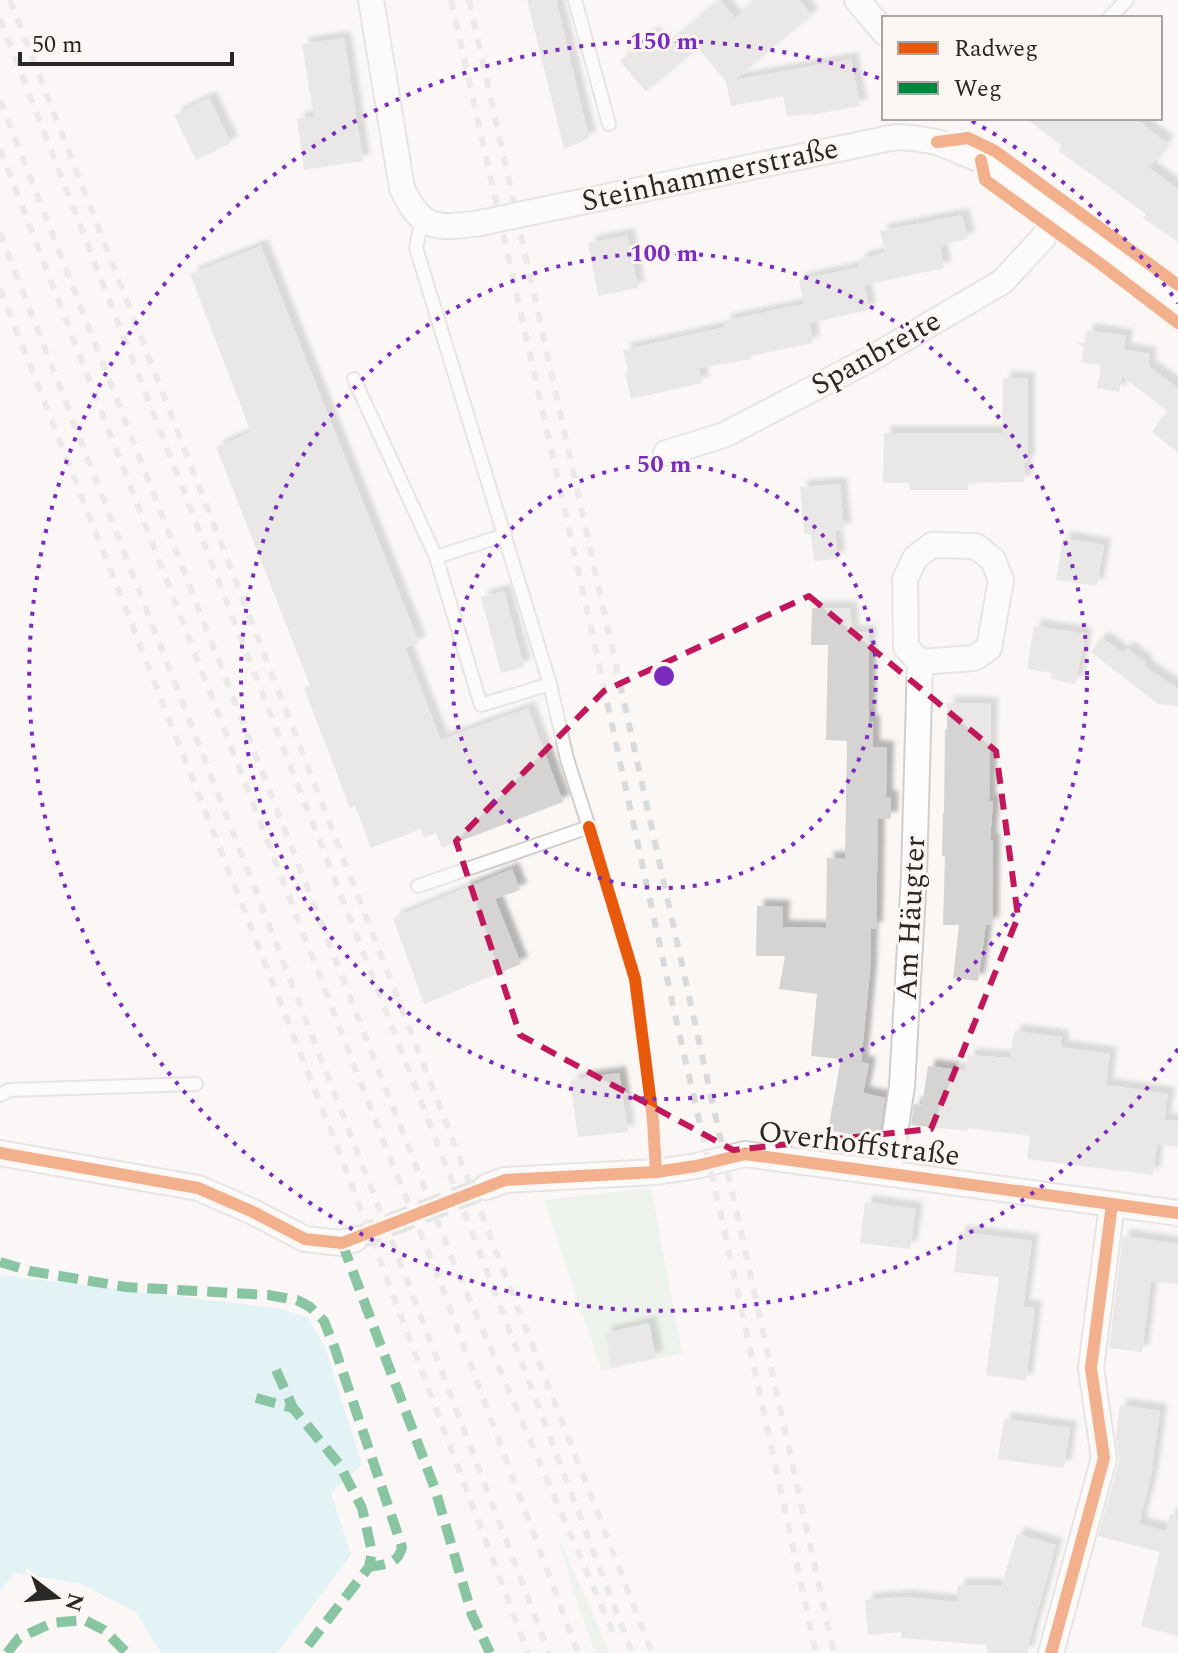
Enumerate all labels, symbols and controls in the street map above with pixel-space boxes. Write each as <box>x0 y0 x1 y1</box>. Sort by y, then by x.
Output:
scale bar <box>20 16 232 66</box>
legend <box>882 16 1162 120</box>
text: 150 m <box>630 24 698 60</box>
text: 50 m <box>32 27 83 63</box>
text: Radweg <box>954 31 1038 67</box>
text: Weg <box>954 71 1002 107</box>
street label: Steinhammerstraße <box>577 125 843 225</box>
text: 100 m <box>630 236 698 272</box>
street label: Spanbreite <box>802 298 950 408</box>
text: 50 m <box>637 447 692 483</box>
centre of rings <box>650 662 678 690</box>
street label: Am Häugter <box>884 834 938 1002</box>
street label: Overhoffstraße <box>756 1109 962 1179</box>
north arrow <box>16 1557 96 1637</box>
text: N <box>55 1589 92 1615</box>

